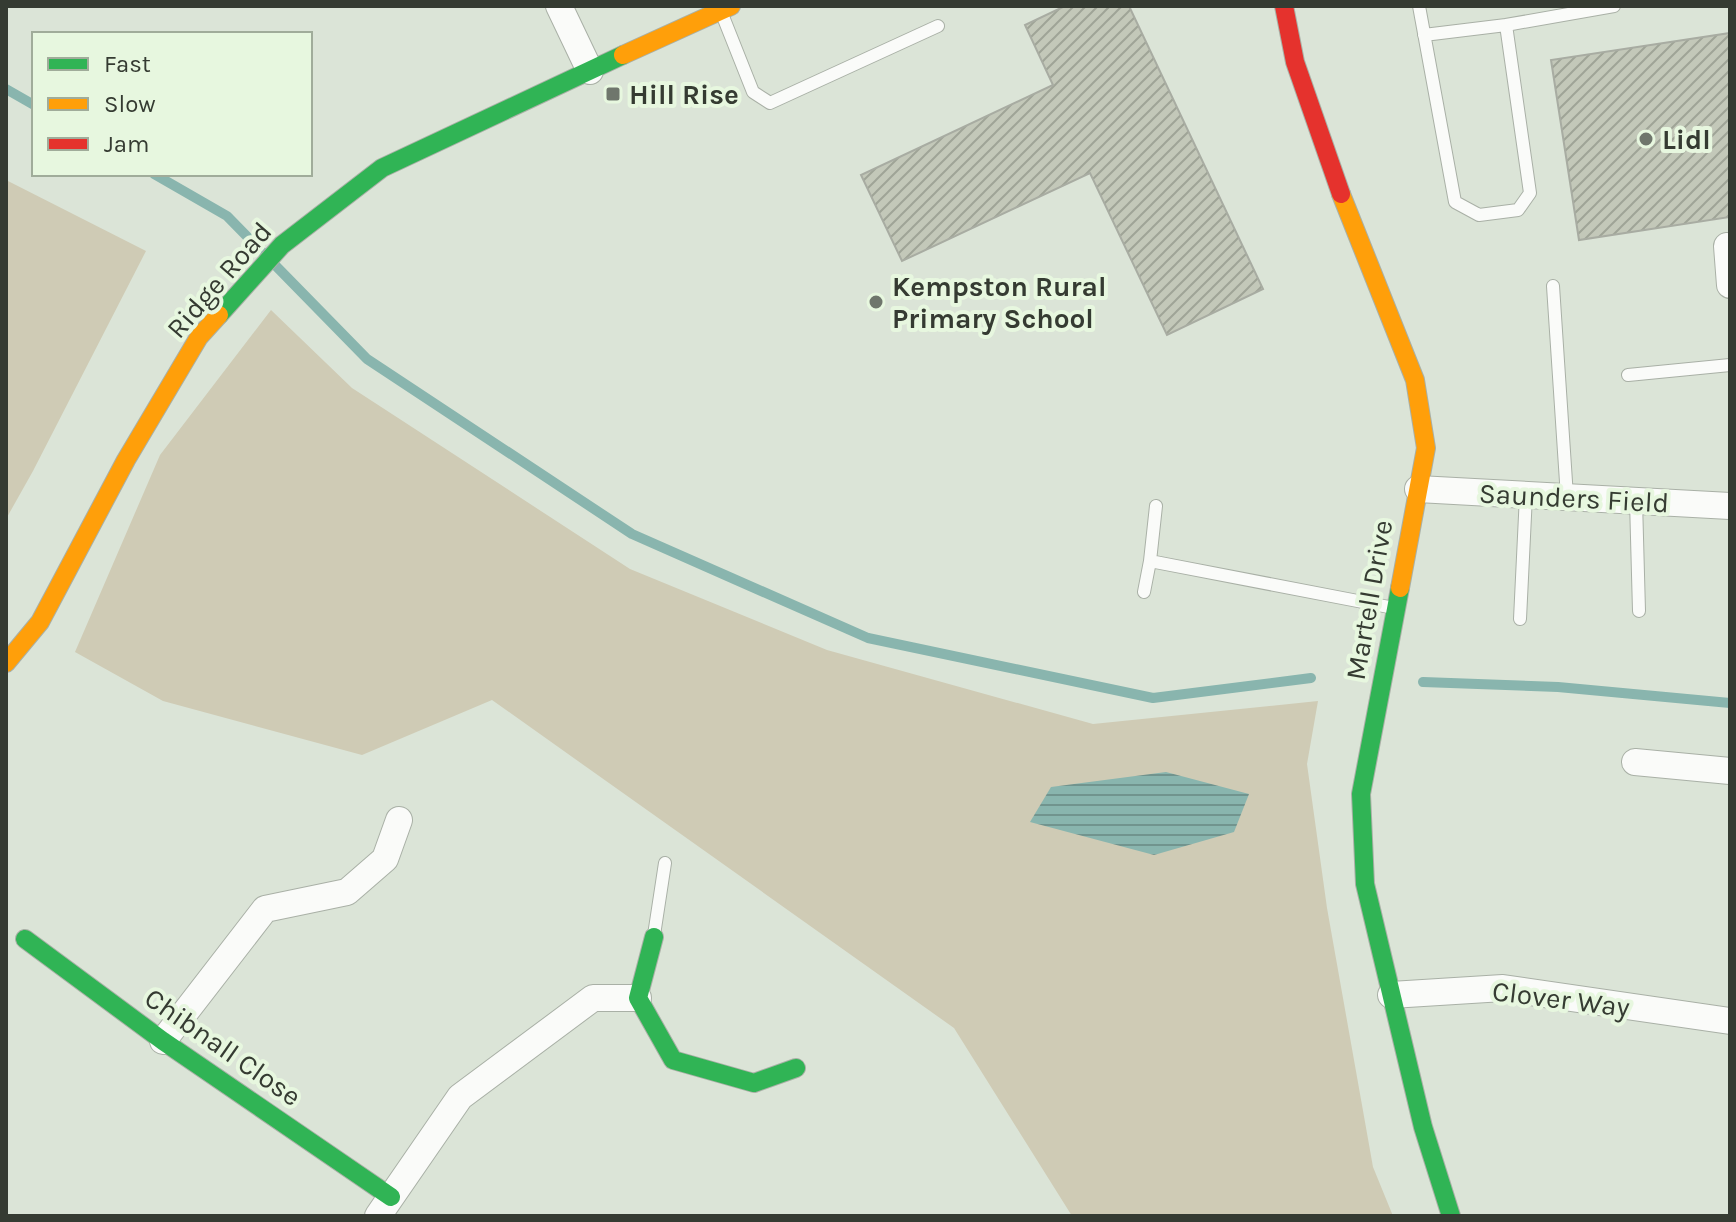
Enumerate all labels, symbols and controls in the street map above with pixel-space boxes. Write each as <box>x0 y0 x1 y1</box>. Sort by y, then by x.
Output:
legend <box>32 32 312 176</box>
text: Fast <box>104 50 151 78</box>
place label: Hill Rise <box>629 78 739 111</box>
marker: Hill Rise <box>604 85 622 103</box>
text: Slow <box>104 90 156 118</box>
place label: Lidl <box>1662 123 1711 156</box>
text: Jam <box>104 130 149 158</box>
marker: Lidl <box>1637 130 1655 148</box>
street label: Ridge Road <box>160 215 278 345</box>
place label: Kempston Rural Primary School <box>892 270 1106 335</box>
marker: Kempston Rural Primary School <box>867 293 885 311</box>
street label: Saunders Field <box>1478 477 1670 519</box>
street label: Martell Drive <box>1339 517 1399 683</box>
street label: Clover Way <box>1490 974 1632 1024</box>
street label: Chibnall Close <box>139 981 307 1113</box>

